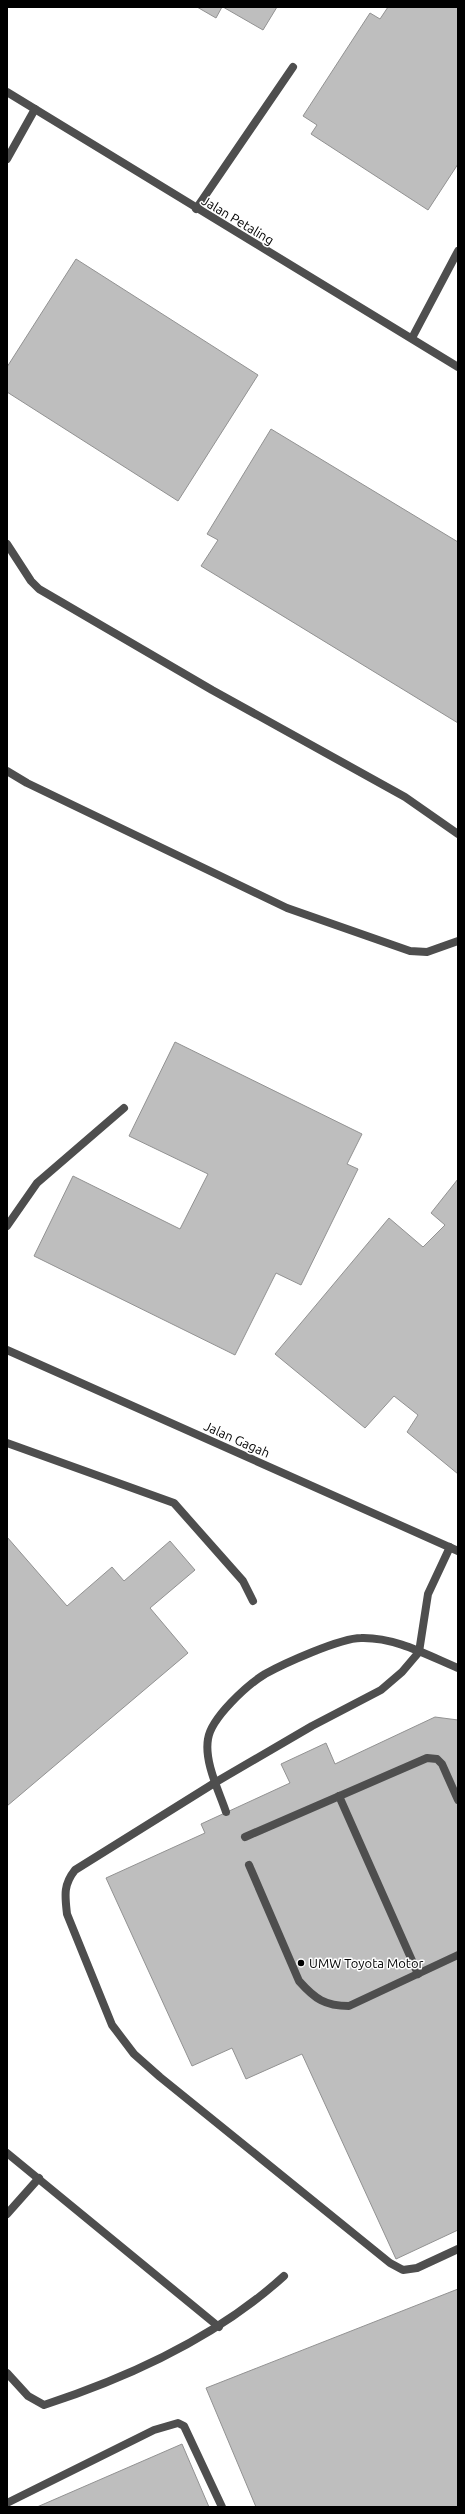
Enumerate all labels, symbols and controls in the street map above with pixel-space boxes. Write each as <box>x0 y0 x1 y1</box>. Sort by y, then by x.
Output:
street label: Jalan Petaling <box>199 193 277 247</box>
street label: Jalan Gagah <box>202 1418 272 1460</box>
place label: UMW Toyota Motor <box>309 1956 424 1970</box>
marker: UMW Toyota Motor <box>296 1958 306 1968</box>

